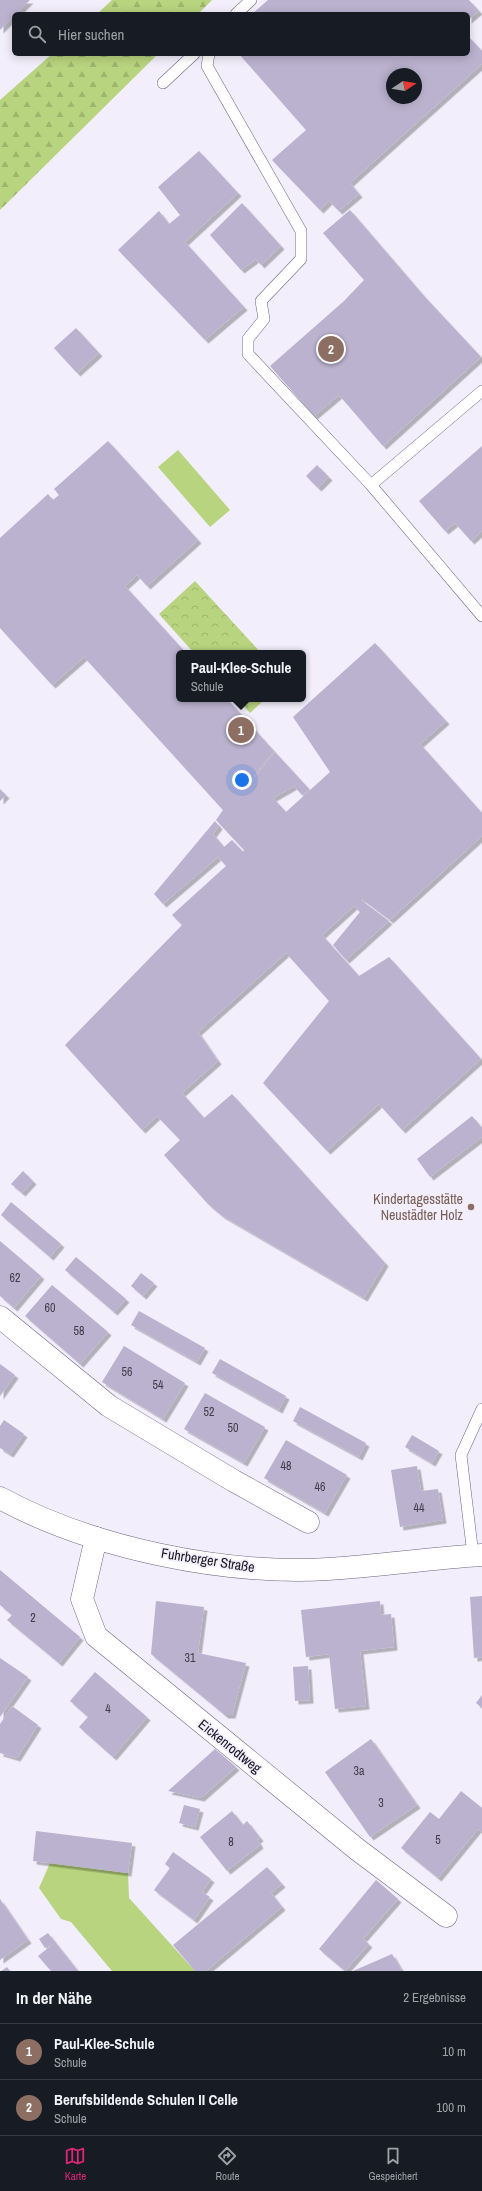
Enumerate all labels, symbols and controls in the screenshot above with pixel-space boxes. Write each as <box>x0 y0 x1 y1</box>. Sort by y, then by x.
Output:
search box <box>12 12 470 56</box>
icon: search <box>26 23 48 45</box>
text: Hier suchen <box>58 24 124 45</box>
north arrow <box>386 68 422 104</box>
pin: 2 <box>318 334 344 364</box>
popup <box>176 650 306 702</box>
text: Paul-Klee-Schule <box>191 657 291 678</box>
text: Schule <box>191 678 223 695</box>
pin: 1 <box>228 715 254 745</box>
your location <box>232 770 252 790</box>
place label: Kindertagesstätte Neustädter Holz <box>373 1190 463 1224</box>
marker: Kindertagesstätte Neustädter Holz <box>466 1202 476 1212</box>
house number: 62 <box>10 1270 20 1286</box>
house number: 60 <box>45 1300 55 1316</box>
house number: 58 <box>74 1323 84 1339</box>
house number: 56 <box>122 1364 132 1380</box>
house number: 54 <box>153 1377 164 1393</box>
house number: 52 <box>204 1404 214 1420</box>
house number: 50 <box>228 1420 238 1436</box>
house number: 48 <box>281 1458 291 1474</box>
house number: 46 <box>315 1479 325 1495</box>
house number: 44 <box>414 1500 425 1516</box>
street label: Fuhrberger Straße <box>160 1544 256 1576</box>
house number: 2 <box>30 1610 36 1626</box>
house number: 31 <box>185 1650 196 1666</box>
house number: 4 <box>105 1701 111 1717</box>
street label: Eickenrodtweg <box>195 1715 266 1777</box>
house number: 3a <box>354 1763 365 1779</box>
house number: 3 <box>378 1795 384 1811</box>
house number: 5 <box>435 1832 441 1848</box>
house number: 8 <box>228 1834 234 1850</box>
text: In der Nähe <box>16 1986 92 2009</box>
text: 2 Ergebnisse <box>403 1989 466 2006</box>
text: Paul-Klee-Schule <box>54 2033 155 2054</box>
text: 1 <box>26 2043 32 2060</box>
text: 10 m <box>442 2043 466 2060</box>
text: Schule <box>54 2054 87 2071</box>
text: Berufsbildende Schulen II Celle <box>54 2089 238 2110</box>
text: 2 <box>26 2099 32 2116</box>
text: 100 m <box>436 2099 466 2116</box>
text: Schule <box>54 2110 87 2127</box>
tab: Karte <box>64 2145 86 2183</box>
tab: Route <box>215 2145 239 2183</box>
tab: Gespeichert <box>368 2145 418 2183</box>

